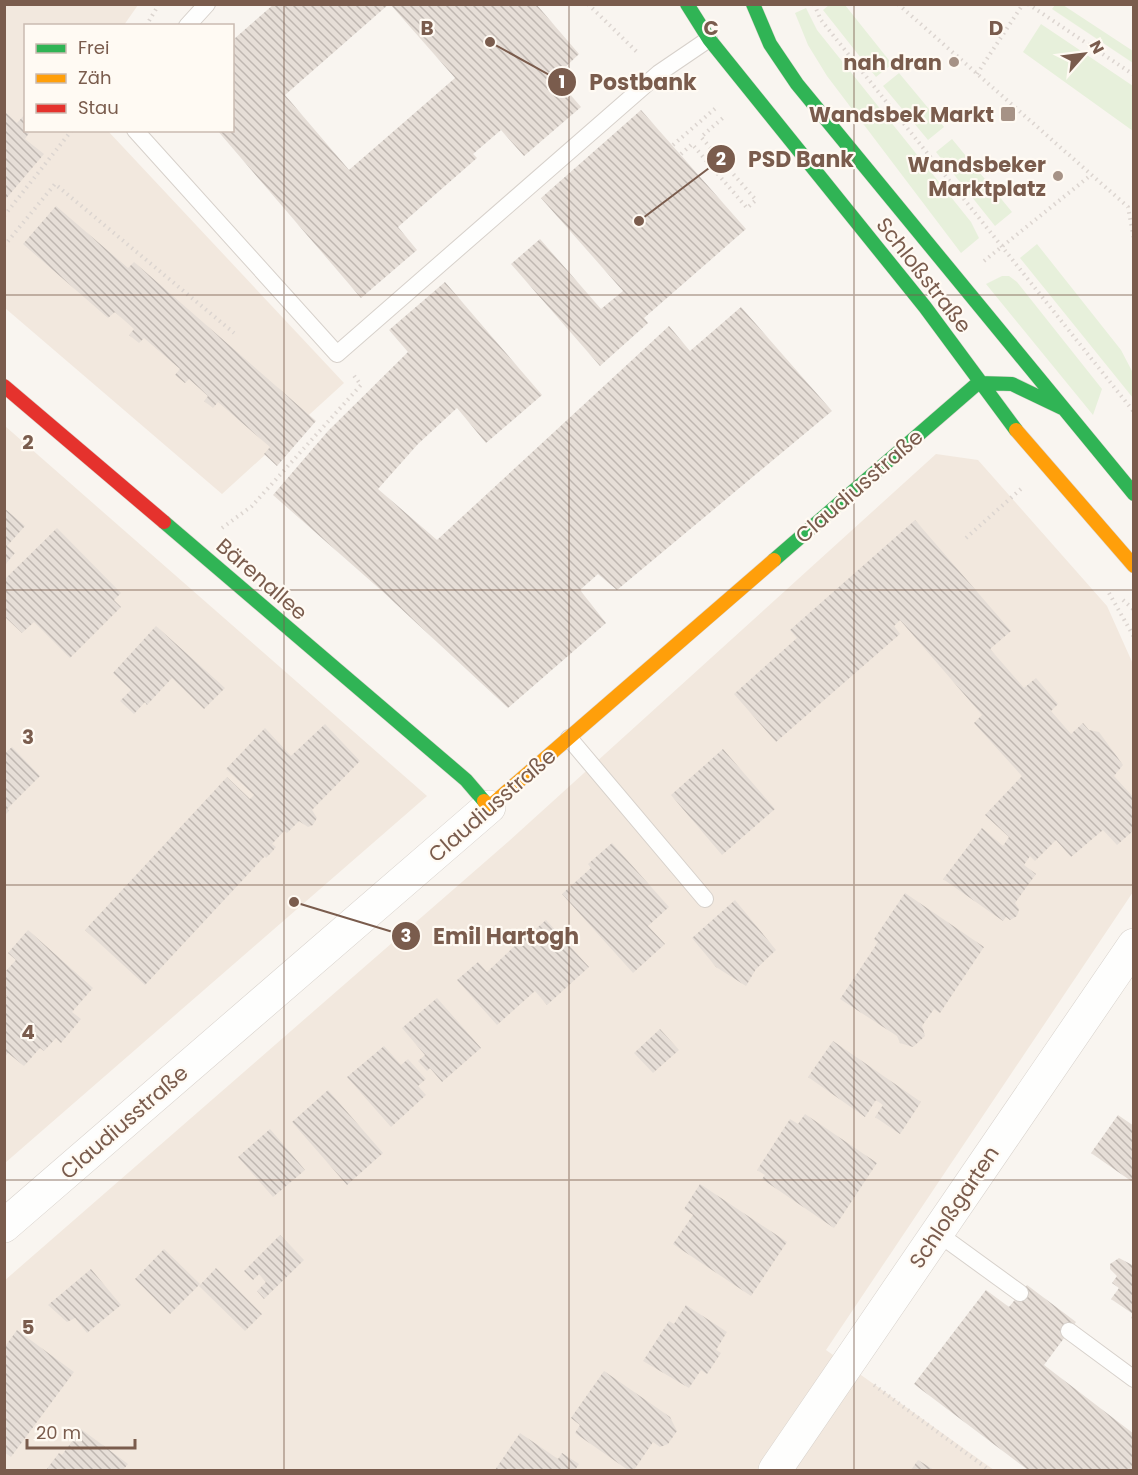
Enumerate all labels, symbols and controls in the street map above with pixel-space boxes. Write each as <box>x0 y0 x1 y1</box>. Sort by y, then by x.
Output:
text: B <box>420 14 434 42</box>
text: C <box>703 14 719 42</box>
text: D <box>989 14 1003 42</box>
legend <box>24 24 234 132</box>
north arrow <box>1054 24 1114 84</box>
text: Frei <box>78 35 109 60</box>
text: N <box>1084 36 1110 58</box>
place label: nah dran <box>843 48 942 77</box>
marker: nah dran <box>947 55 961 69</box>
callout: Postbank <box>547 62 708 102</box>
text: Zäh <box>78 65 111 90</box>
text: Postbank <box>589 67 697 98</box>
text: 1 <box>559 69 565 94</box>
text: Stau <box>78 95 119 120</box>
place label: Wandsbek Markt <box>809 100 994 129</box>
marker: Wandsbek Markt <box>999 105 1017 123</box>
callout: PSD Bank <box>706 139 865 179</box>
text: PSD Bank <box>748 144 854 175</box>
text: 2 <box>716 146 726 171</box>
place label: Wandsbeker Marktplatz <box>907 150 1046 203</box>
marker: Wandsbeker Marktplatz <box>1051 169 1065 183</box>
street label: Schloßstraße <box>870 211 978 339</box>
street label: Claudiusstraße <box>789 422 929 550</box>
text: 2 <box>22 428 34 456</box>
street label: Bärenallee <box>210 531 314 627</box>
text: 3 <box>22 723 34 751</box>
street label: Claudiusstraße <box>422 741 562 869</box>
callout: Emil Hartogh <box>391 916 591 956</box>
text: Emil Hartogh <box>433 921 579 952</box>
text: 3 <box>401 923 411 948</box>
text: 4 <box>21 1018 35 1046</box>
street label: Claudiusstraße <box>54 1058 194 1186</box>
street label: Schloßgarten <box>902 1140 1006 1274</box>
text: 5 <box>22 1313 35 1341</box>
scale bar <box>27 1412 135 1450</box>
text: 20 m <box>36 1420 81 1445</box>

